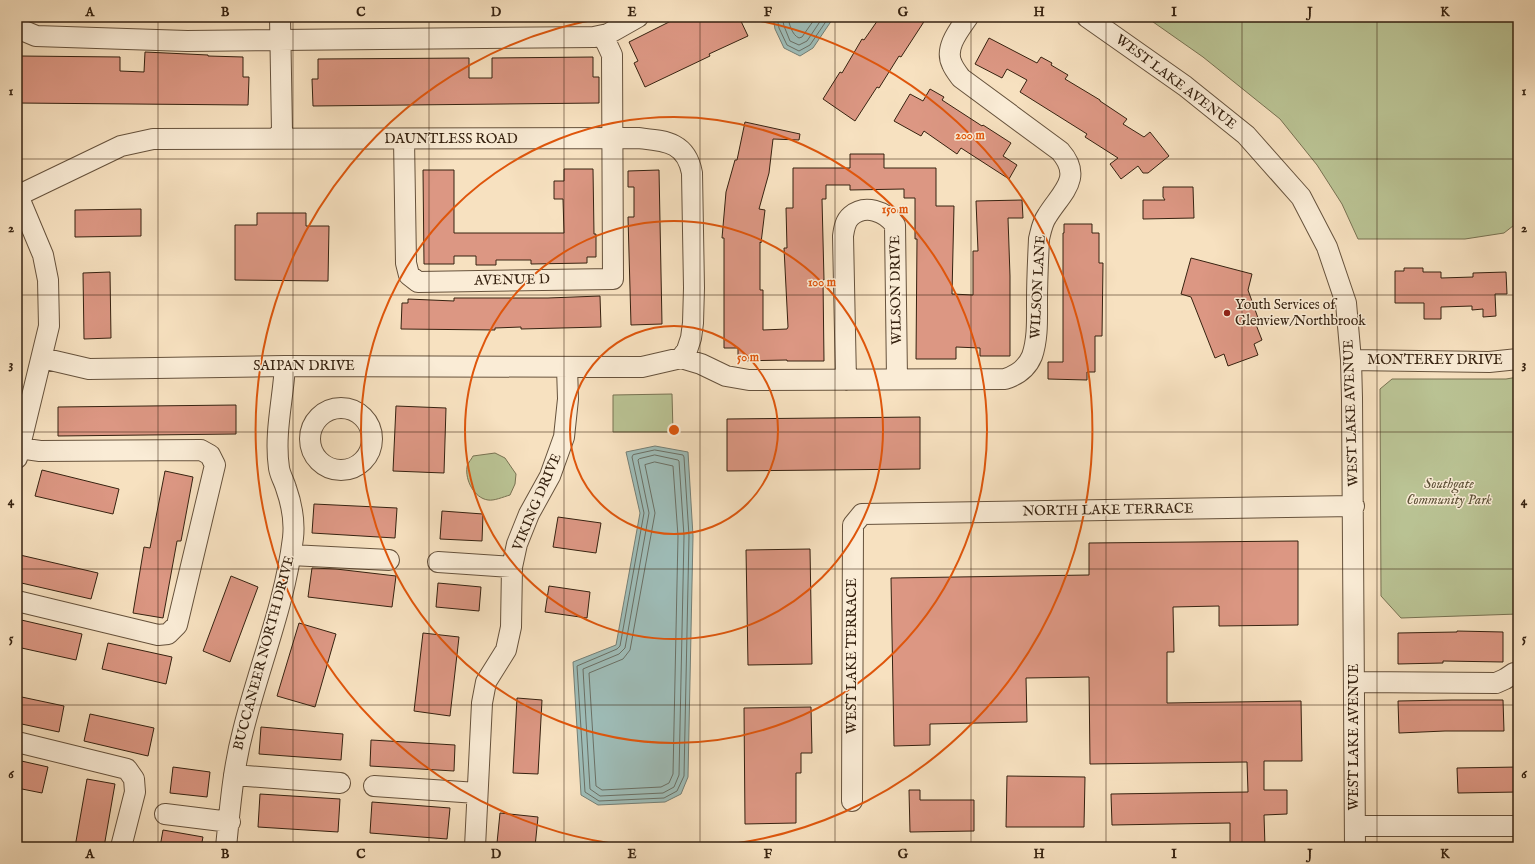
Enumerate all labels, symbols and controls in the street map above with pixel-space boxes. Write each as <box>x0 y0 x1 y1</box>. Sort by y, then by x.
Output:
text: A <box>85 4 96 21</box>
text: B <box>221 4 230 21</box>
text: C <box>356 4 366 21</box>
text: D <box>491 4 502 21</box>
text: E <box>627 4 637 21</box>
text: F <box>764 4 773 21</box>
text: G <box>898 4 909 21</box>
text: H <box>1033 4 1045 21</box>
text: I <box>1171 4 1177 21</box>
text: J <box>1305 4 1313 21</box>
text: K <box>1440 4 1450 21</box>
street label: WEST LAKE AVENUE <box>1112 31 1240 134</box>
text: 1 <box>9 83 14 100</box>
text: 1 <box>1522 83 1527 100</box>
text: 200 m <box>955 128 985 143</box>
street label: DAUNTLESS ROAD <box>384 130 518 148</box>
text: 150 m <box>882 202 909 217</box>
text: 2 <box>8 220 14 237</box>
text: 2 <box>1521 220 1527 237</box>
street label: WILSON LANE <box>1026 234 1050 340</box>
street label: WILSON DRIVE <box>886 235 906 345</box>
street label: AVENUE D <box>473 270 550 290</box>
text: 100 m <box>808 275 837 290</box>
place label: Youth Services of Glenview/Northbrook <box>1235 296 1366 330</box>
marker: Youth Services of Glenview/Northbrook <box>1222 308 1232 318</box>
street label: WEST LAKE AVENUE <box>1339 339 1363 487</box>
text: 50 m <box>737 350 760 365</box>
street label: MONTEREY DRIVE <box>1367 351 1503 369</box>
text: 3 <box>9 356 14 373</box>
text: 3 <box>1522 356 1527 373</box>
street label: SAIPAN DRIVE <box>253 357 355 375</box>
centre of rings <box>667 423 681 437</box>
street label: VIKING DRIVE <box>508 450 566 554</box>
park label: Southgate Community Park <box>1406 475 1492 509</box>
text: 4 <box>8 493 15 510</box>
text: 4 <box>1521 493 1528 510</box>
street label: NORTH LAKE TERRACE <box>1022 500 1194 520</box>
street label: BUCCANEER NORTH DRIVE <box>229 553 299 752</box>
street label: WEST LAKE TERRACE <box>843 578 861 734</box>
text: 5 <box>9 630 14 647</box>
text: 5 <box>1522 630 1527 647</box>
street label: WEST LAKE AVENUE <box>1345 663 1363 811</box>
text: 6 <box>8 766 14 783</box>
text: 6 <box>1521 766 1527 783</box>
text: A <box>85 846 96 863</box>
text: B <box>221 846 230 863</box>
text: C <box>356 846 366 863</box>
text: D <box>491 846 502 863</box>
text: E <box>627 846 637 863</box>
text: F <box>764 846 773 863</box>
text: G <box>898 846 909 863</box>
text: H <box>1033 846 1045 863</box>
text: I <box>1171 846 1177 863</box>
text: J <box>1305 846 1313 863</box>
text: K <box>1440 846 1450 863</box>

